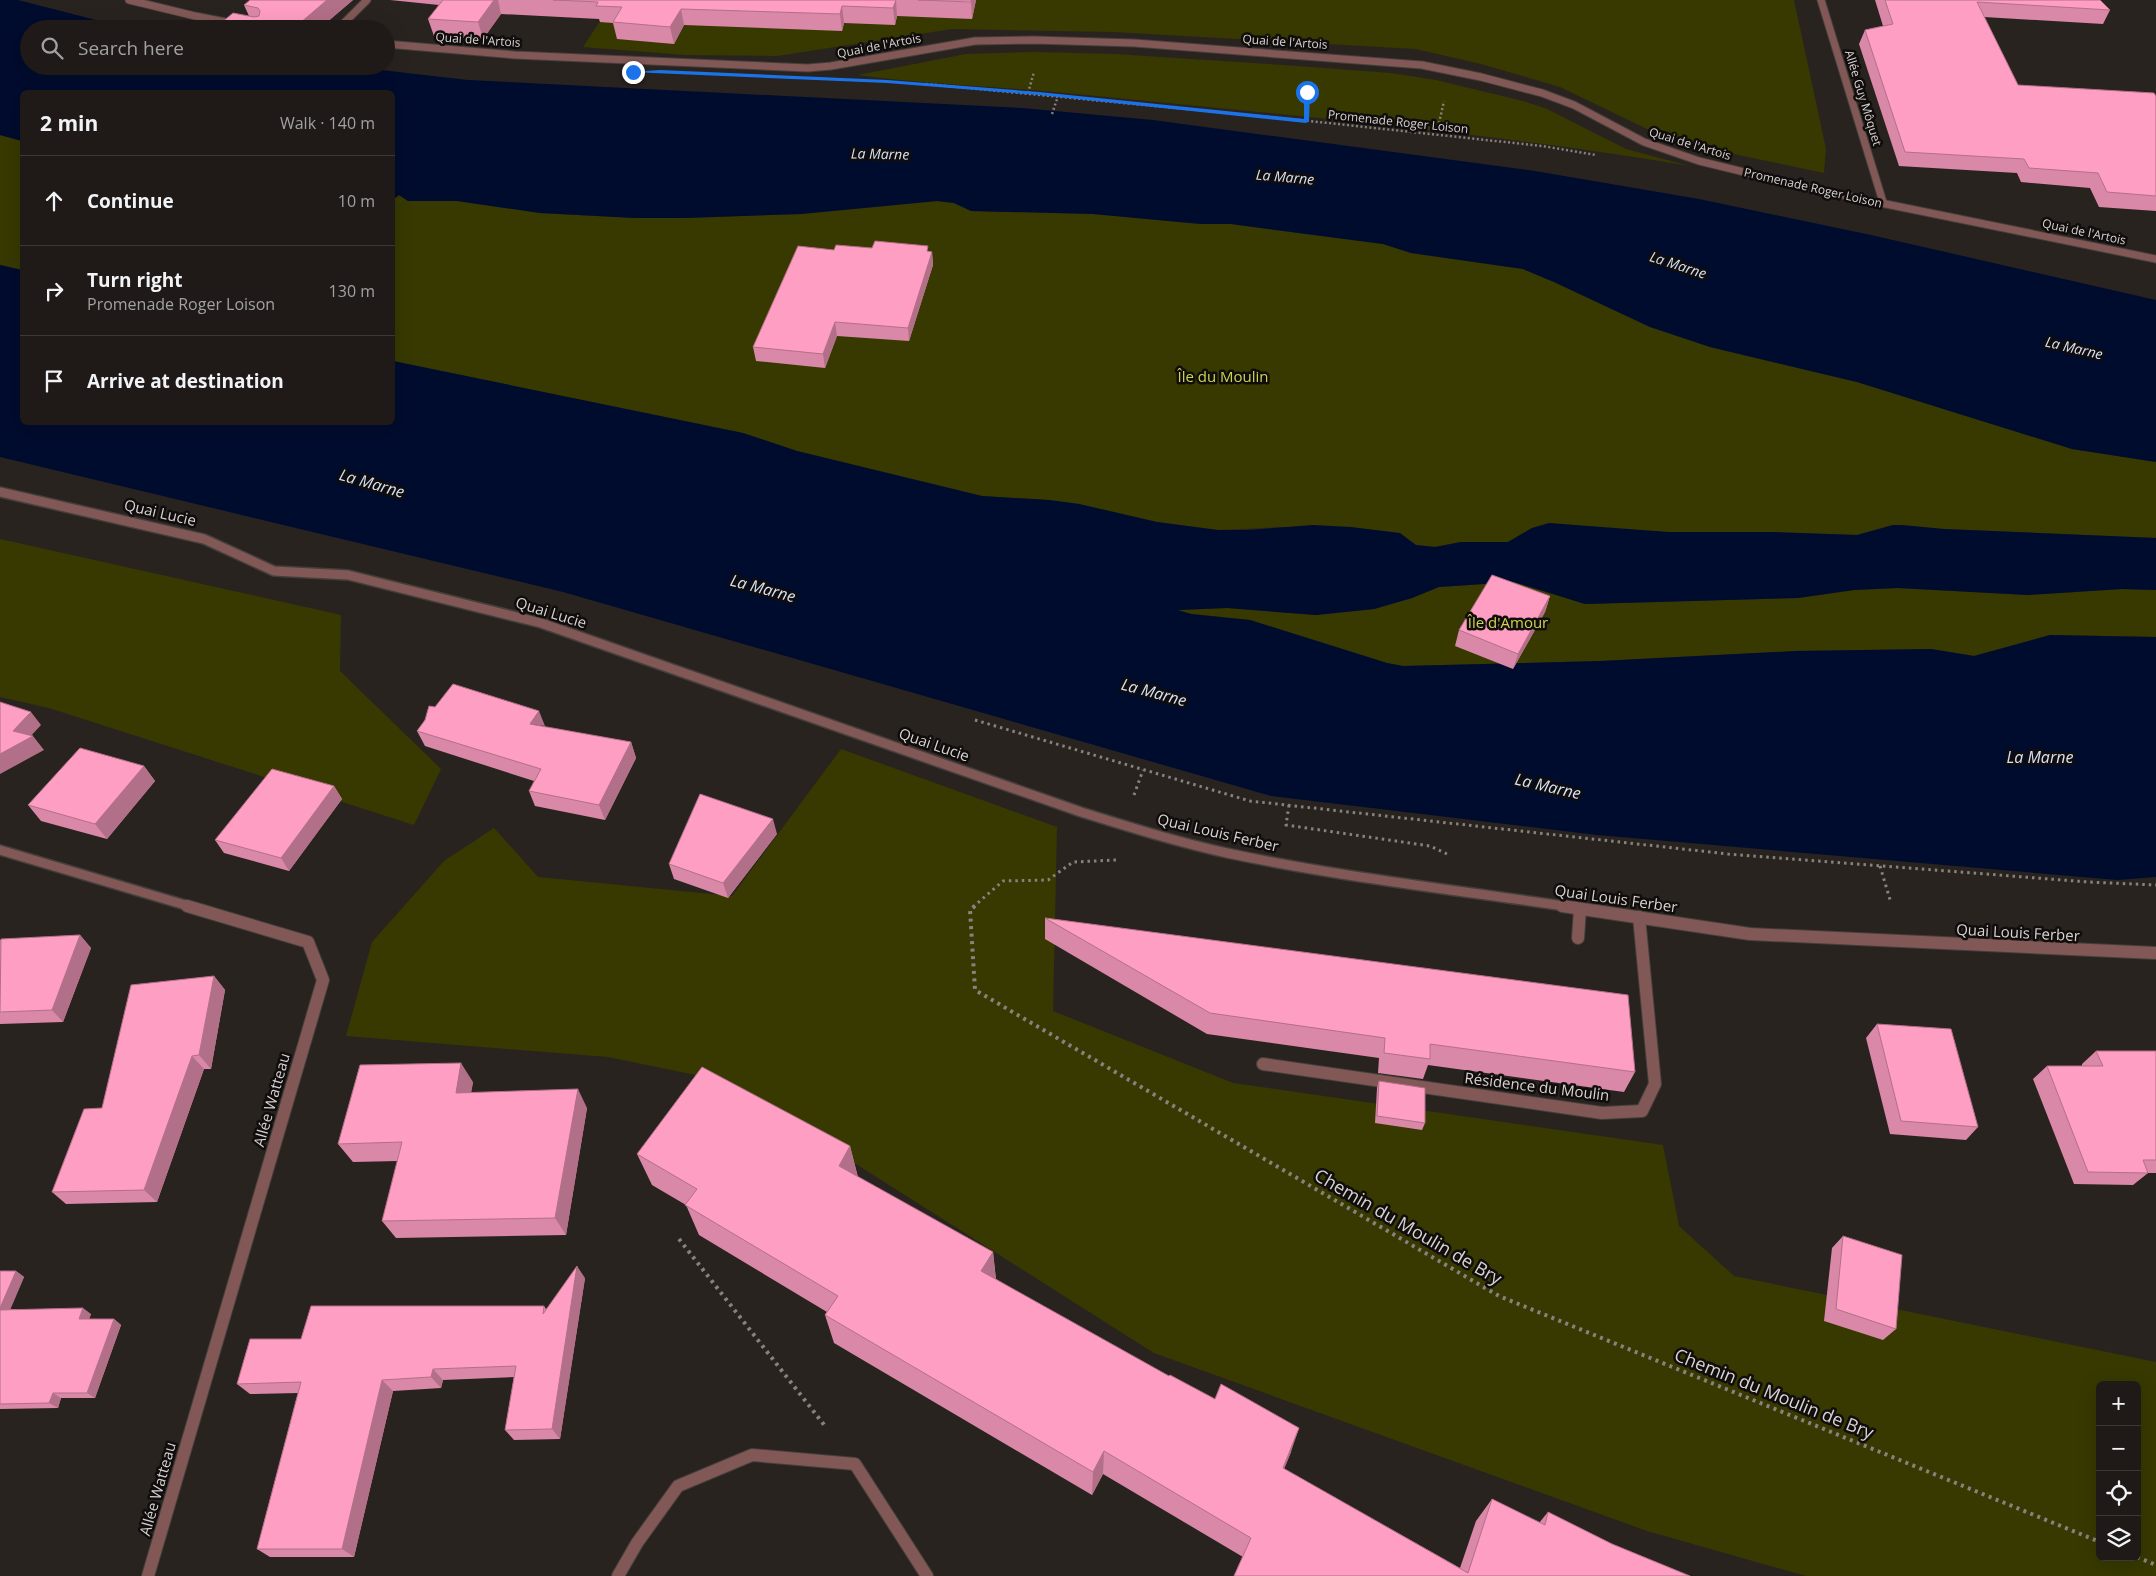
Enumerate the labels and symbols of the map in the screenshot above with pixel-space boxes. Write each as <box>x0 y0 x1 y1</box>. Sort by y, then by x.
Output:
street label: Quai de l'Artois <box>435 28 521 51</box>
street label: Quai de l'Artois <box>836 29 923 62</box>
street label: Quai de l'Artois <box>1242 30 1328 53</box>
street label: Allée Guy Môquet <box>1841 48 1886 148</box>
route end <box>622 61 645 84</box>
route start <box>1296 81 1319 104</box>
street label: Promenade Roger Loison <box>1327 106 1469 137</box>
street label: Quai de l'Artois <box>1647 123 1734 164</box>
water label: La Marne <box>851 143 909 164</box>
street label: Promenade Roger Loison <box>1742 163 1884 212</box>
water label: La Marne <box>1255 164 1315 189</box>
street label: Quai de l'Artois <box>2041 214 2128 249</box>
water label: La Marne <box>1647 246 1709 283</box>
water label: La Marne <box>2043 332 2105 363</box>
park label: Île du Moulin <box>1176 366 1269 386</box>
water label: La Marne <box>337 463 407 503</box>
street label: Quai Lucie <box>122 494 198 530</box>
water label: La Marne <box>728 569 798 607</box>
street label: Quai Lucie <box>513 592 589 632</box>
park label: Île d'Amour <box>1467 612 1548 632</box>
water label: La Marne <box>1119 673 1189 711</box>
street label: Quai Lucie <box>896 723 972 765</box>
water label: La Marne <box>2007 746 2073 768</box>
water label: La Marne <box>1513 768 1583 804</box>
street label: Quai Louis Ferber <box>1156 808 1281 856</box>
street label: Quai Louis Ferber <box>1553 879 1679 917</box>
street label: Quai Louis Ferber <box>1956 919 2080 945</box>
street label: Allée Watteau <box>248 1051 294 1149</box>
street label: Résidence du Moulin <box>1464 1067 1611 1105</box>
street label: Chemin du Moulin de Bry <box>1310 1163 1507 1290</box>
street label: Chemin du Moulin de Bry <box>1671 1342 1878 1444</box>
street label: Allée Watteau <box>134 1440 180 1538</box>

